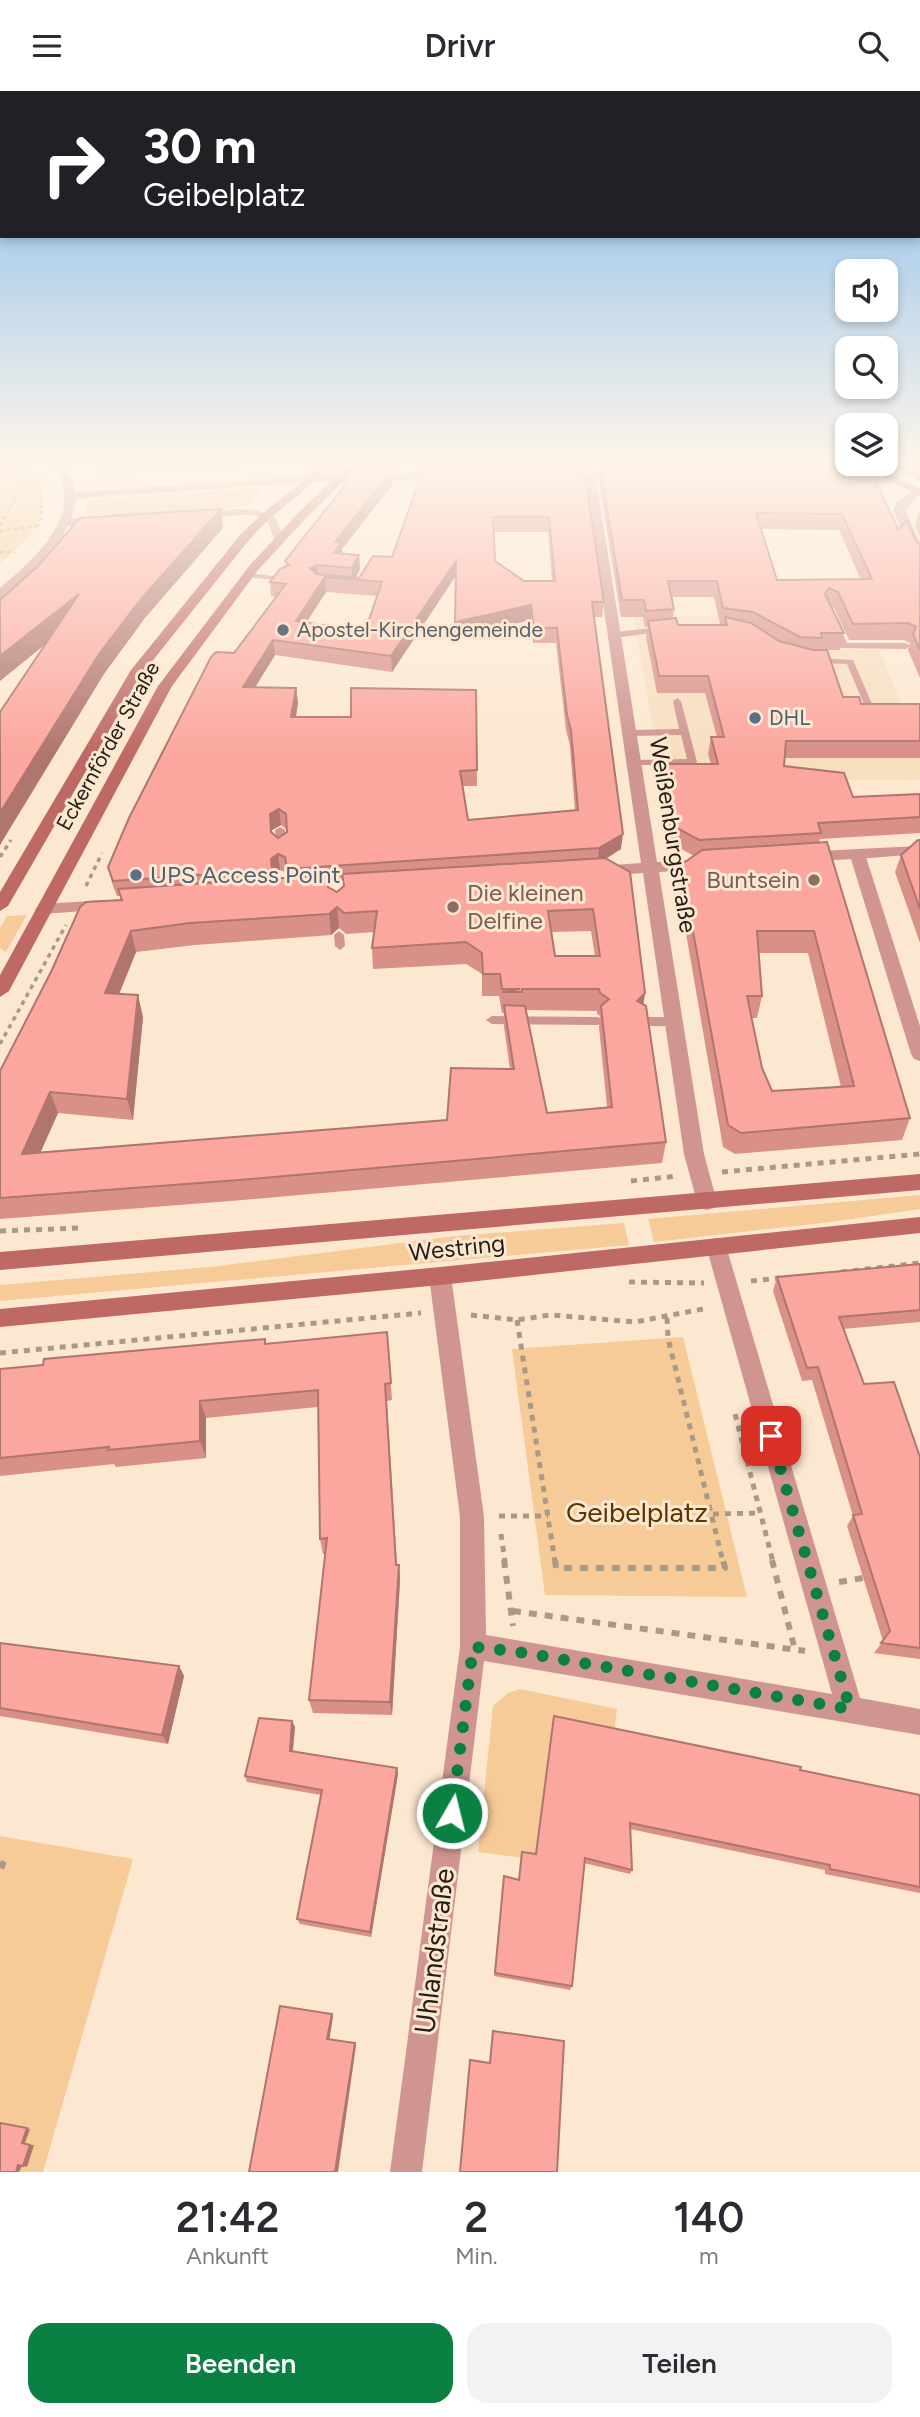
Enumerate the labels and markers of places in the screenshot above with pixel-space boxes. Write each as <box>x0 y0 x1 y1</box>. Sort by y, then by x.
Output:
place label: Apostel-Kirchengemeinde <box>297 617 543 642</box>
marker: Apostel-Kirchengemeinde <box>275 622 291 638</box>
place label: DHL <box>769 705 810 730</box>
marker: DHL <box>747 710 763 726</box>
place label: UPS Access Point <box>150 860 341 889</box>
place label: Buntsein <box>706 865 800 894</box>
marker: UPS Access Point <box>128 867 144 883</box>
marker: Buntsein <box>806 872 822 888</box>
place label: Die kleinen Delfine <box>467 878 584 935</box>
marker: Die kleinen Delfine <box>445 899 461 915</box>
pin <box>741 1406 801 1466</box>

